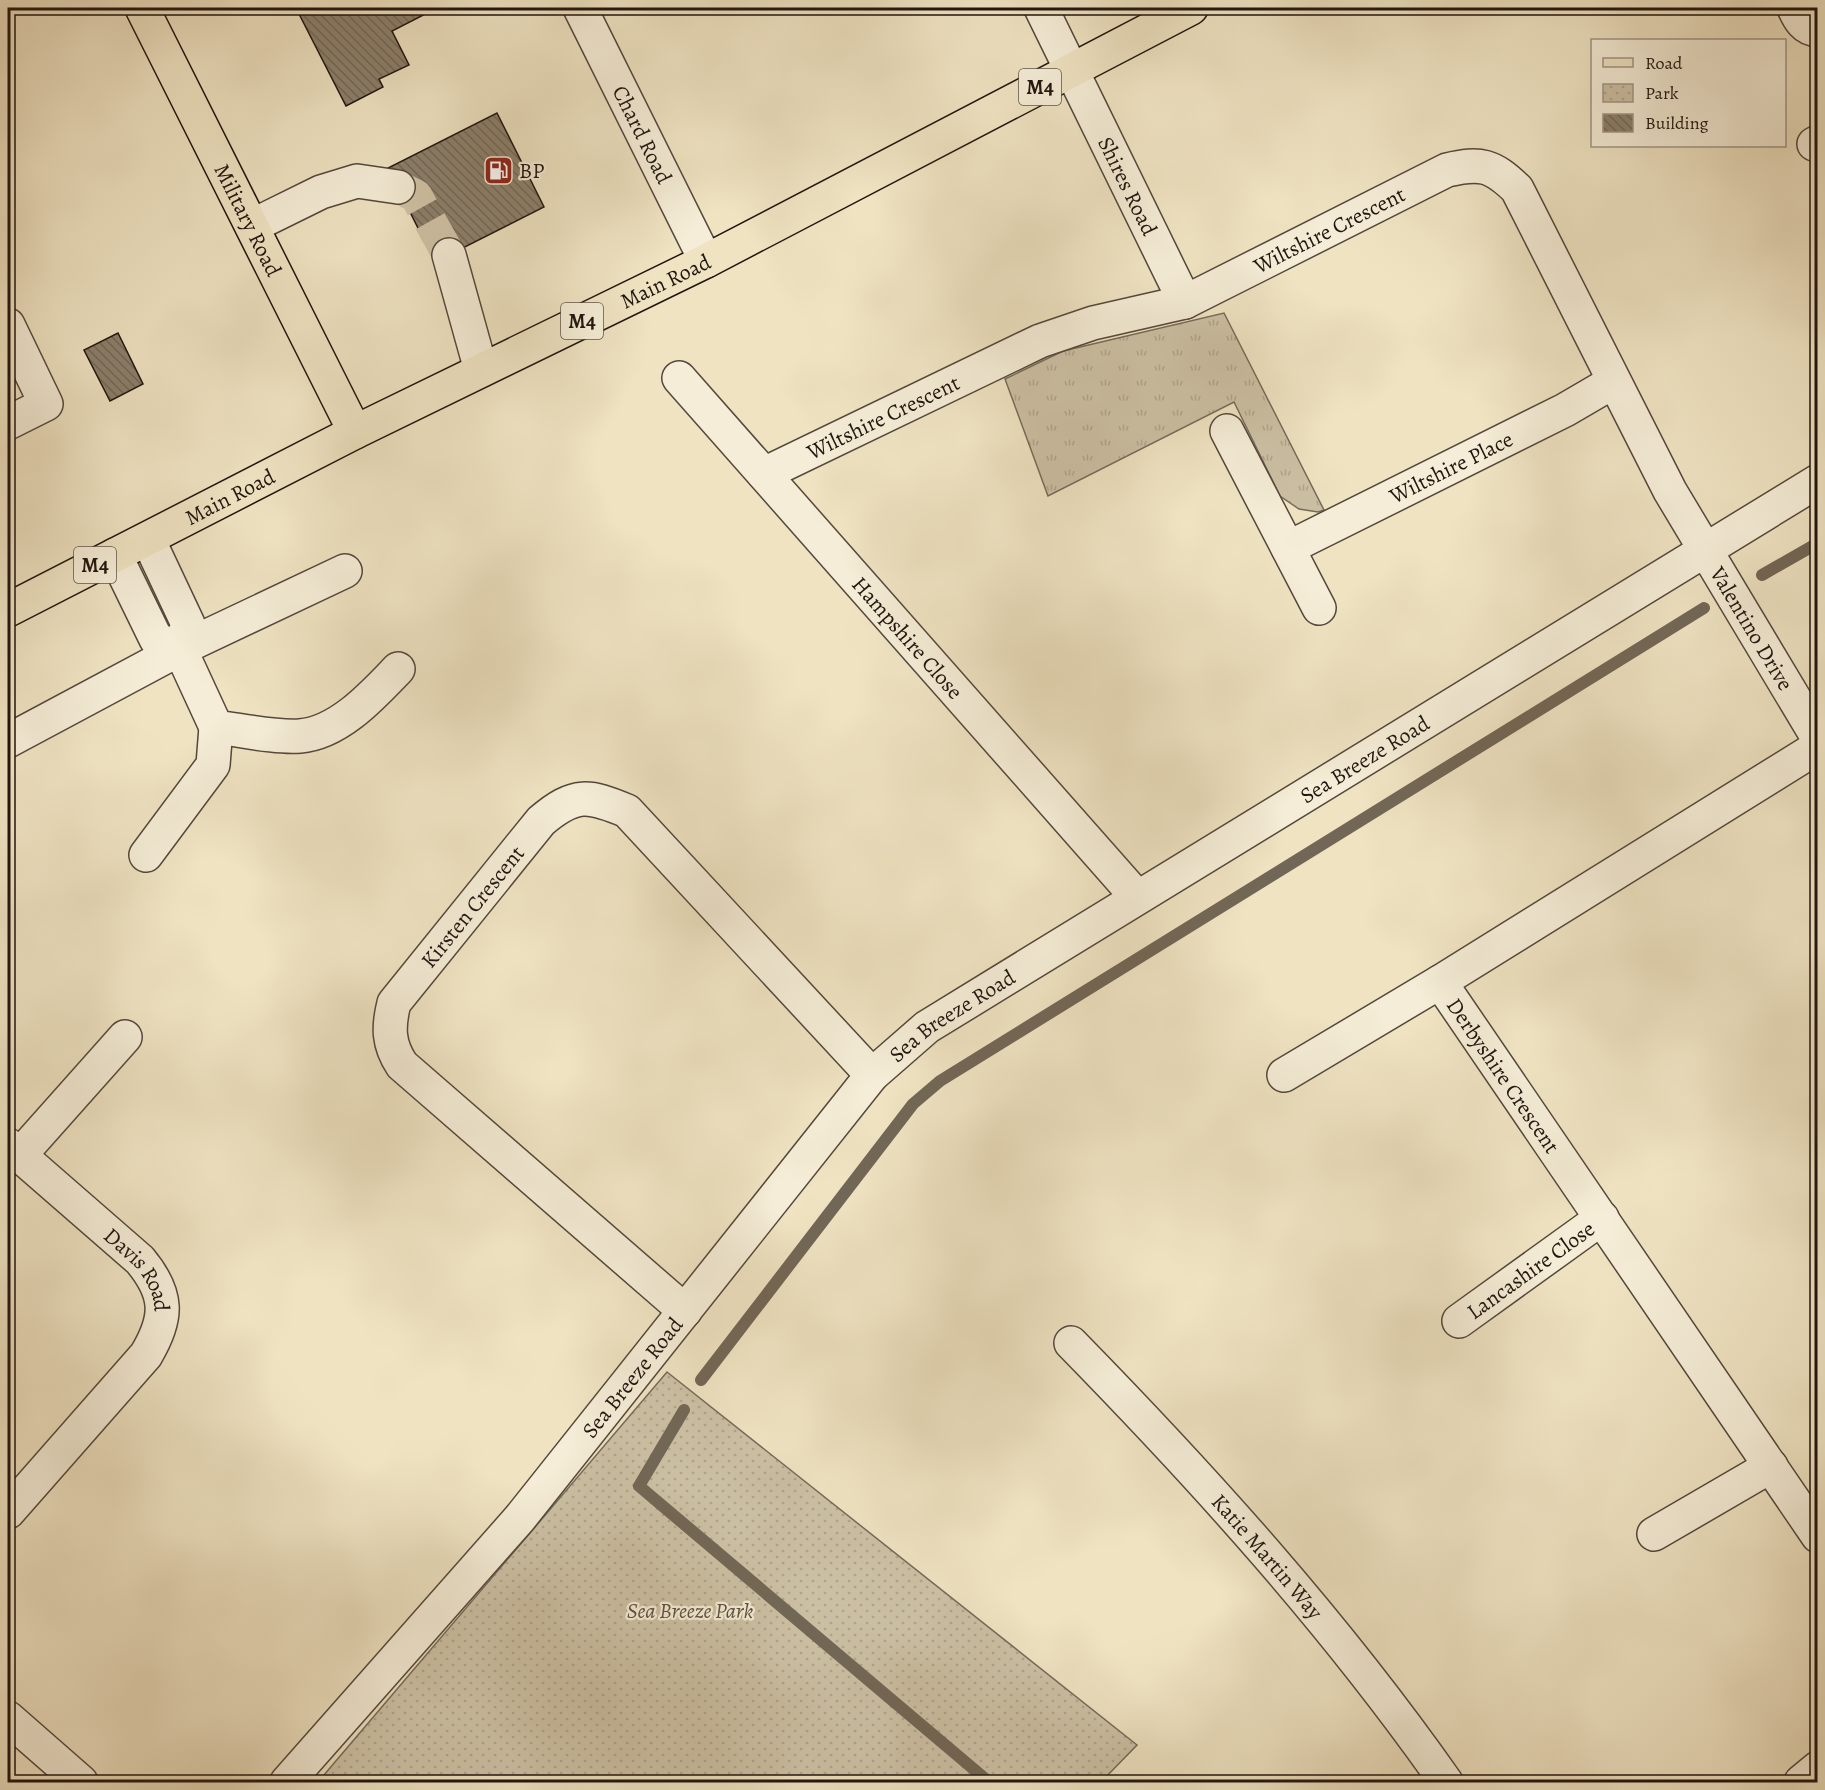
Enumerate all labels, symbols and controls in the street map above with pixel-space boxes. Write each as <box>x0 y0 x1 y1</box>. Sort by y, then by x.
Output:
legend <box>1591 39 1786 147</box>
text: Road <box>1645 51 1683 75</box>
road number: M4 <box>1019 69 1061 105</box>
street label: Chard Road <box>605 81 679 189</box>
text: Park <box>1645 81 1679 105</box>
text: Building <box>1645 111 1709 135</box>
street label: Shires Road <box>1090 132 1164 241</box>
fuel station icon: BP <box>482 154 514 186</box>
place label: BP <box>519 156 544 186</box>
street label: Military Road <box>207 159 288 282</box>
street label: Wiltshire Crescent <box>1248 180 1410 282</box>
street label: Main Road <box>615 247 716 317</box>
road number: M4 <box>561 303 603 339</box>
street label: Wiltshire Crescent <box>801 368 965 468</box>
street label: Wiltshire Place <box>1384 424 1518 512</box>
street label: Main Road <box>180 462 280 533</box>
road number: M4 <box>74 547 116 583</box>
street label: Valentino Drive <box>1702 560 1800 696</box>
street label: Hampshire Close <box>845 570 970 706</box>
street label: Sea Breeze Road <box>1295 709 1436 811</box>
street label: Kirsten Crescent <box>414 839 531 974</box>
street label: Sea Breeze Road <box>883 962 1021 1070</box>
street label: Derbyshire Crescent <box>1439 992 1567 1160</box>
street label: Lancashire Close <box>1461 1214 1601 1327</box>
street label: Davis Road <box>97 1221 176 1313</box>
street label: Sea Breeze Road <box>575 1311 690 1445</box>
street label: Katie Martin Way <box>1204 1488 1330 1626</box>
park label: Sea Breeze Park <box>627 1596 753 1626</box>

